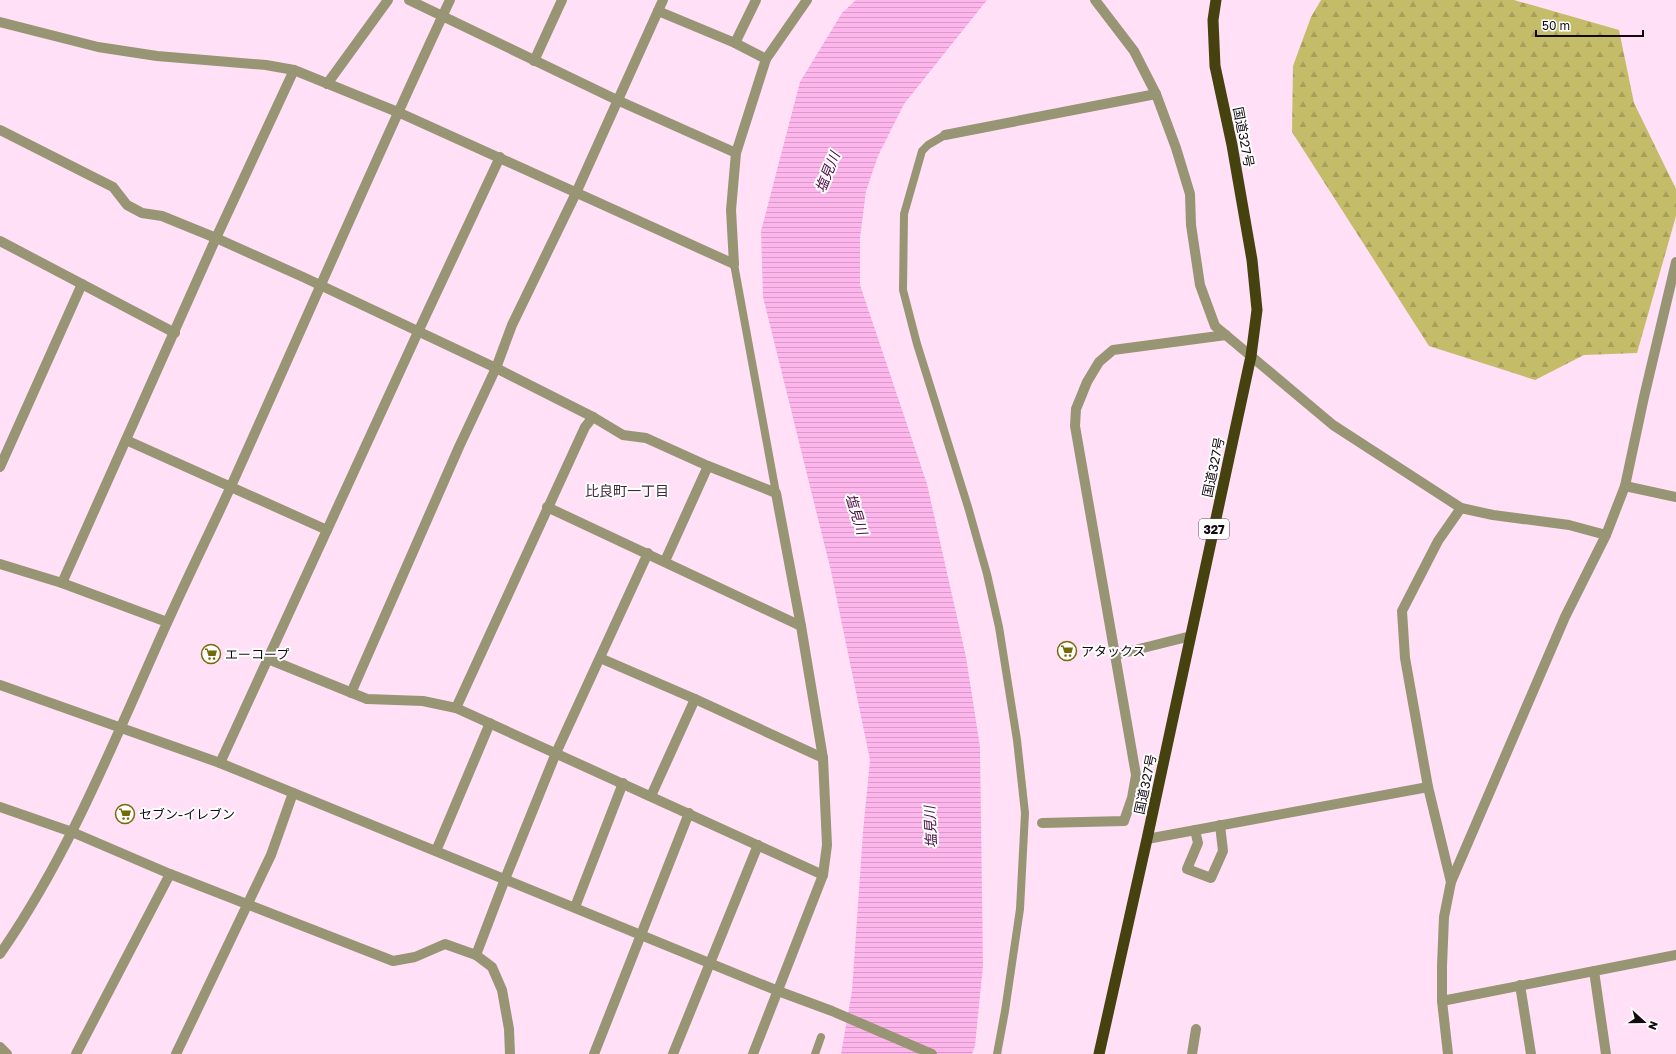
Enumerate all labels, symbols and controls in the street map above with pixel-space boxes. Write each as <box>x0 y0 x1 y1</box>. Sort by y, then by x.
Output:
scale bar <box>1536 12 1643 38</box>
text: 50 m <box>1542 18 1570 33</box>
street label: 国道327号 <box>1230 106 1258 168</box>
water label: 塩見川 <box>811 147 843 195</box>
street label: 国道327号 <box>1199 435 1227 499</box>
district label: 比良町一丁目 <box>585 482 669 499</box>
water label: 塩見川 <box>843 491 872 538</box>
road number: 327 <box>1199 519 1229 539</box>
supermarket icon: アタックス <box>1056 640 1078 662</box>
supermarket icon: エーコープ <box>200 643 222 665</box>
place label: アタックス <box>1081 643 1146 659</box>
place label: エーコープ <box>225 646 289 662</box>
street label: 国道327号 <box>1131 752 1159 816</box>
supermarket icon: セブン-イレブン <box>114 803 136 825</box>
water label: 塩見川 <box>920 804 940 848</box>
place label: セブン-イレブン <box>139 806 235 822</box>
north arrow <box>1624 1002 1664 1042</box>
text: N <box>1646 1020 1661 1032</box>

